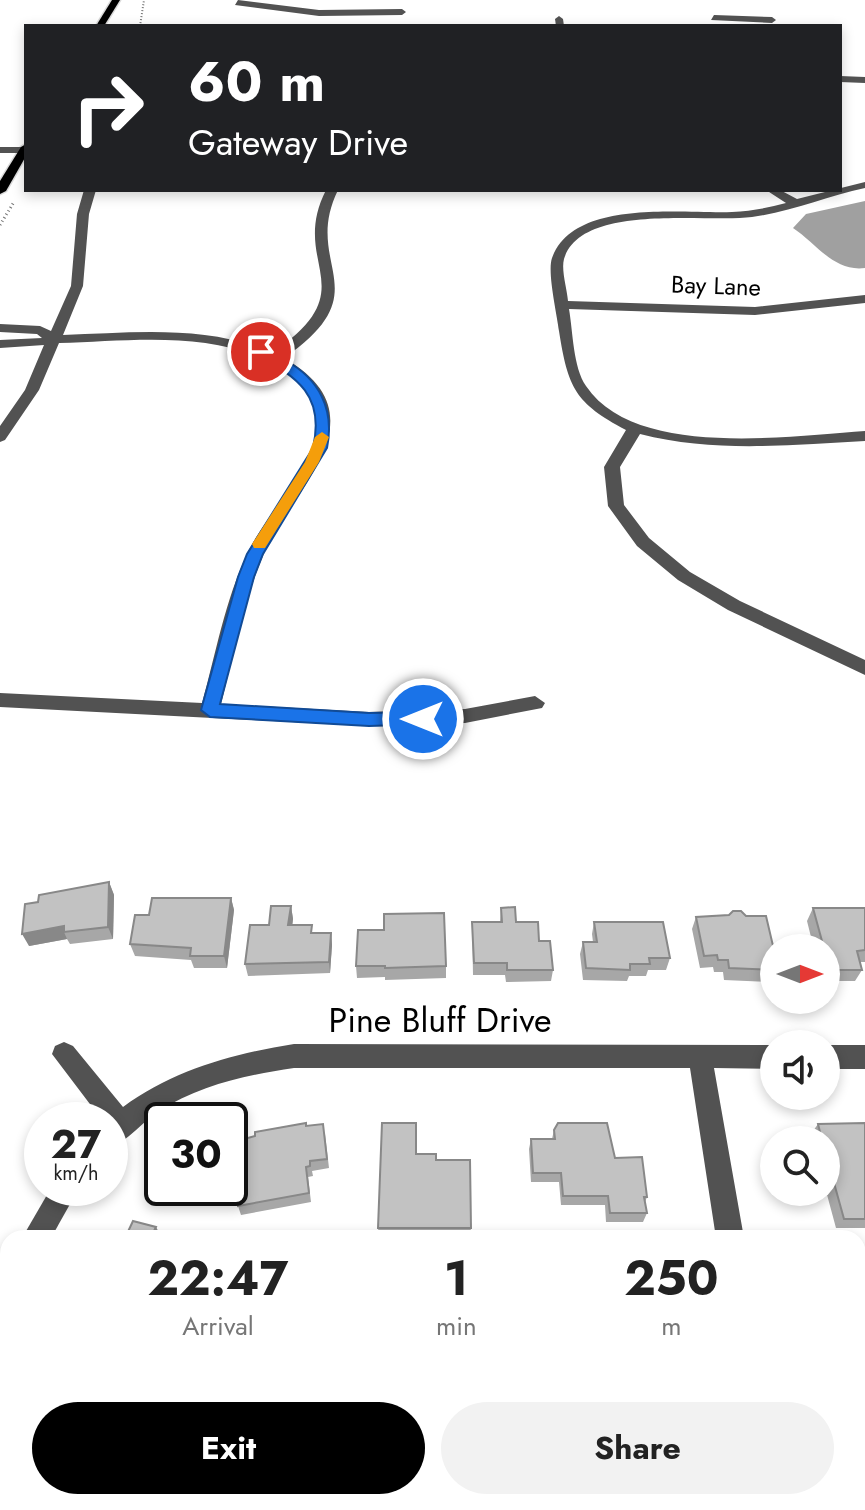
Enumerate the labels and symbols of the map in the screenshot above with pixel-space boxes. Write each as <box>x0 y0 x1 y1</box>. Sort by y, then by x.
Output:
street label: Bay Lane <box>670 266 762 305</box>
pin <box>227 318 295 386</box>
position arrow <box>381 677 465 761</box>
north arrow <box>760 934 840 1014</box>
street label: Pine Bluff Drive <box>329 996 551 1045</box>
speed limit sign: 30 <box>144 1102 248 1206</box>

